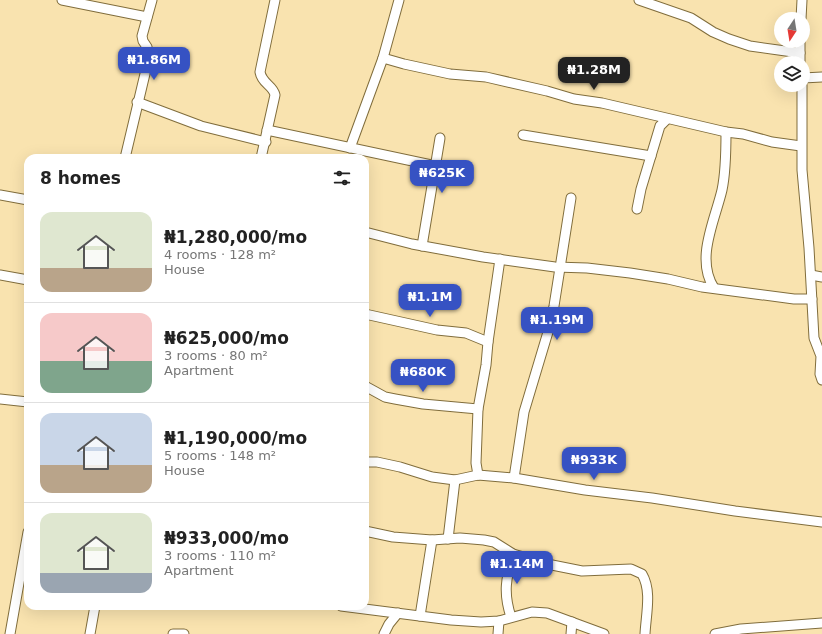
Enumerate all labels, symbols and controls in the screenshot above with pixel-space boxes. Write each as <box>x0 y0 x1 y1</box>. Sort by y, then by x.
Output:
north arrow <box>774 12 810 48</box>
map controls <box>774 12 810 92</box>
pin: ₦1.86M <box>121 47 187 81</box>
text: ₦1.86M <box>127 52 181 67</box>
button: layers <box>774 56 810 92</box>
pin: ₦1.28M <box>561 57 627 91</box>
text: ₦1.28M <box>567 62 621 77</box>
pin: ₦625K <box>414 160 470 194</box>
text: ₦625K <box>419 165 465 180</box>
icon: filters <box>331 167 353 189</box>
text: 8 homes <box>40 168 121 188</box>
text: ₦1,280,000/mo <box>164 227 307 247</box>
icon: home <box>72 228 120 276</box>
text: 4 rooms · 128 m² <box>164 247 276 262</box>
text: House <box>164 262 205 277</box>
pin: ₦1.1M <box>402 284 458 318</box>
text: ₦1.1M <box>407 289 453 304</box>
pin: ₦1.19M <box>524 307 590 341</box>
text: ₦1.19M <box>530 312 584 327</box>
text: ₦625,000/mo <box>164 328 289 348</box>
icon: home <box>72 329 120 377</box>
text: 3 rooms · 80 m² <box>164 348 268 363</box>
pin: ₦680K <box>395 359 451 393</box>
text: Apartment <box>164 363 234 378</box>
text: ₦680K <box>400 364 446 379</box>
text: ₦1,190,000/mo <box>164 428 307 448</box>
icon: home <box>72 429 120 477</box>
pin: ₦933K <box>566 447 622 481</box>
text: 5 rooms · 148 m² <box>164 448 276 463</box>
text: ₦933K <box>571 452 617 467</box>
text: House <box>164 463 205 478</box>
text: ₦933,000/mo <box>164 528 289 548</box>
icon: home <box>72 529 120 577</box>
text: 3 rooms · 110 m² <box>164 548 276 563</box>
pin: ₦1.14M <box>484 551 550 585</box>
text: ₦1.14M <box>490 556 544 571</box>
text: Apartment <box>164 563 234 578</box>

